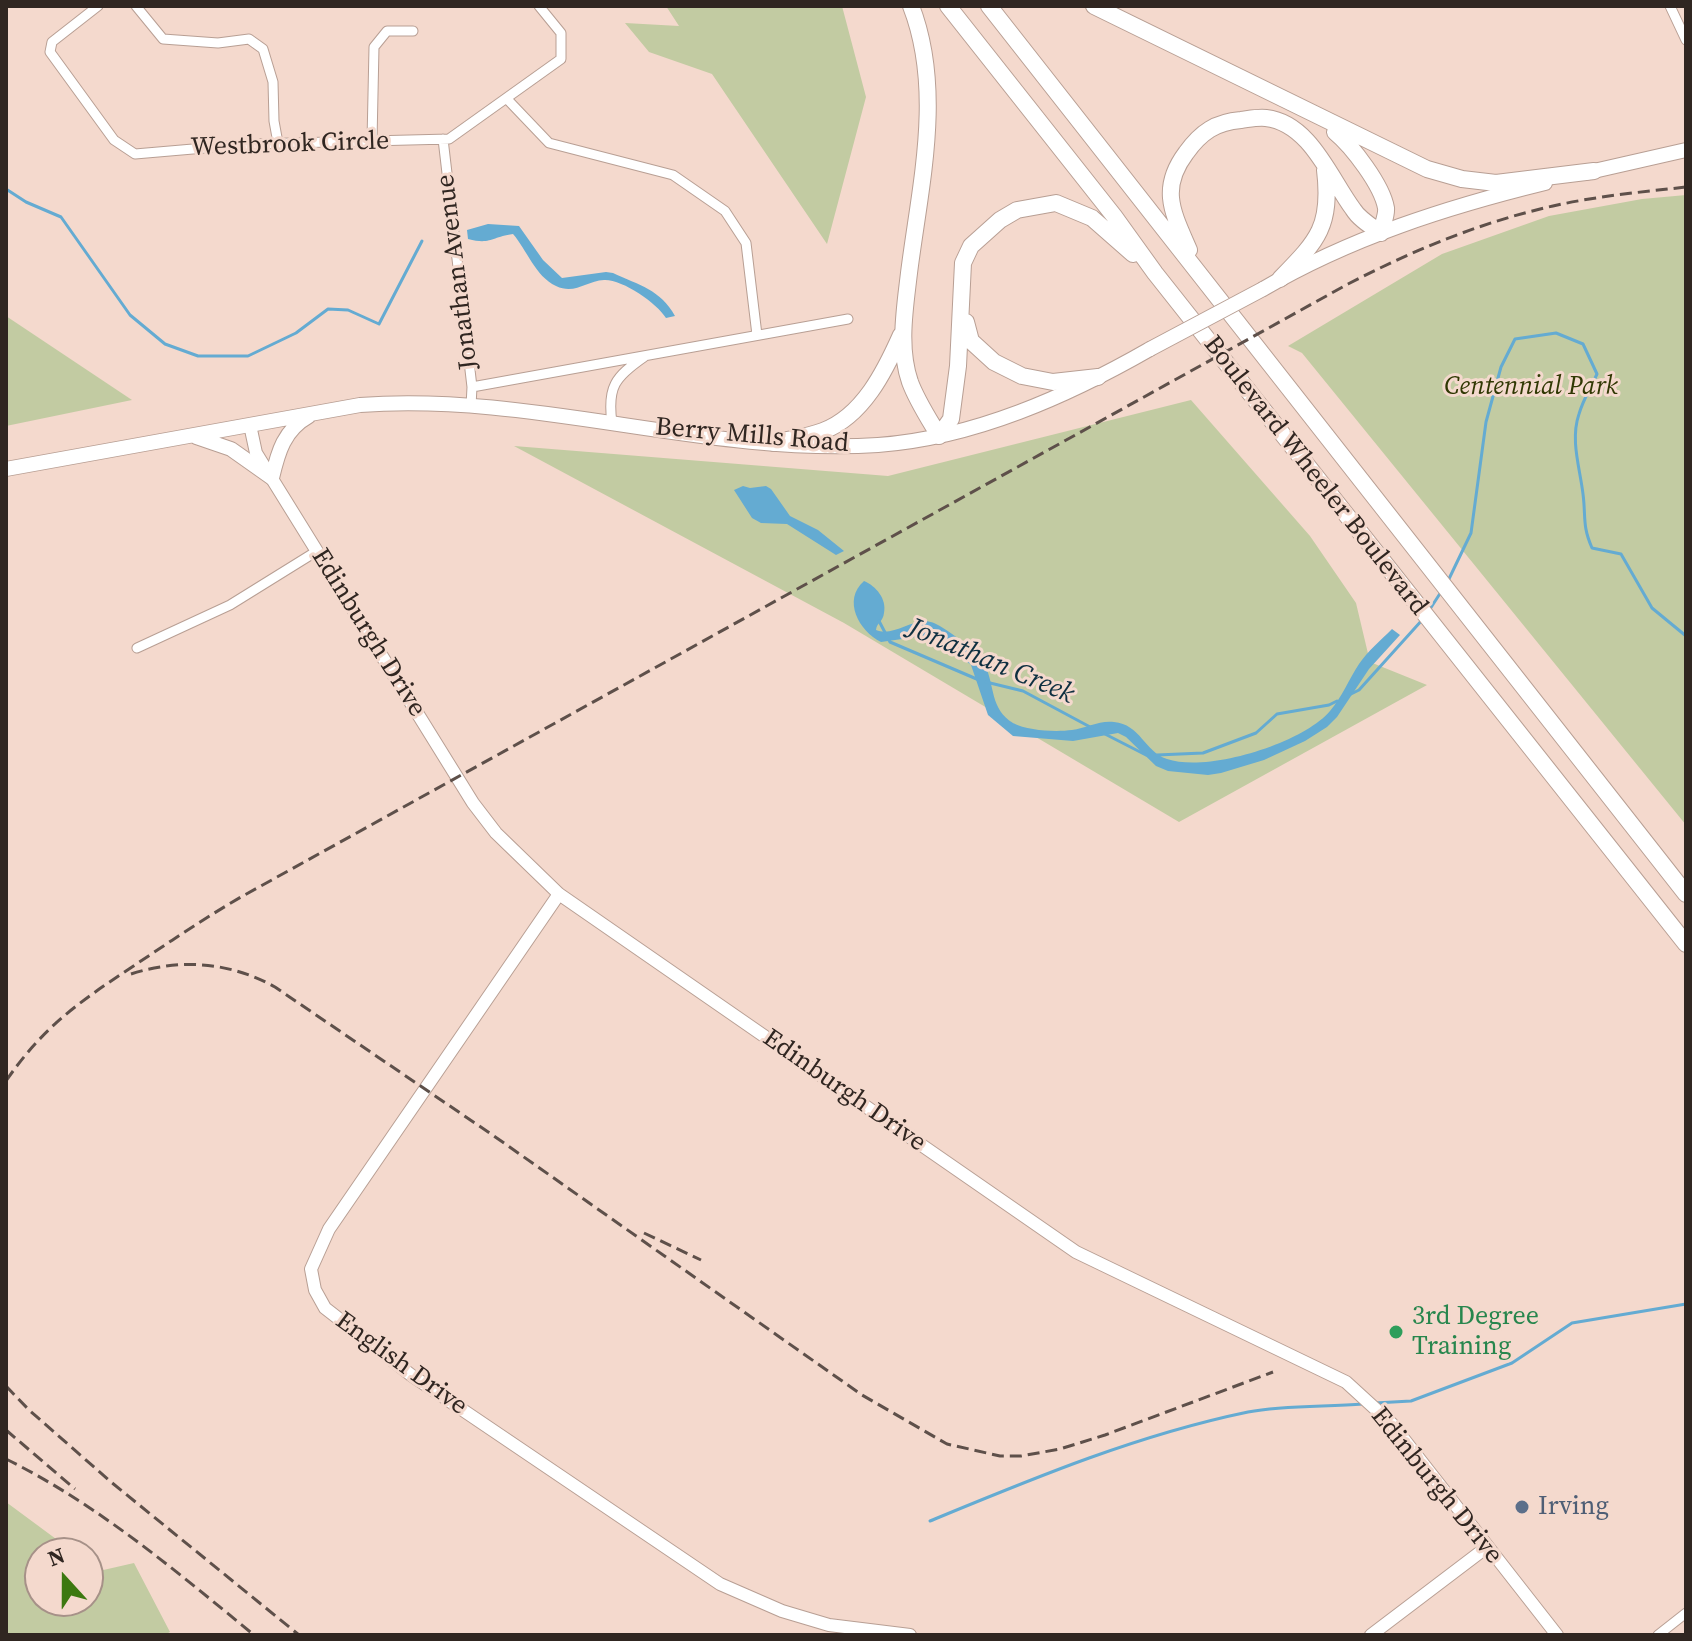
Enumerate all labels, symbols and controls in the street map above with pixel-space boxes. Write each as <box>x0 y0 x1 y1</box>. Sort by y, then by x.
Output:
street label: Westbrook Circle <box>190 126 390 164</box>
street label: Jonathan Avenue <box>431 172 485 372</box>
street label: Boulevard Wheeler Boulevard <box>1196 330 1434 622</box>
park label: Centennial Park <box>1444 371 1618 403</box>
street label: Berry Mills Road <box>654 412 850 460</box>
street label: Edinburgh Drive <box>304 543 432 723</box>
water label: Jonathan Creek <box>903 612 1079 712</box>
street label: Edinburgh Drive <box>756 1023 932 1159</box>
place label: 3rd Degree Training <box>1412 1301 1539 1362</box>
street label: English Drive <box>329 1306 473 1422</box>
marker: 3rd Degree Training <box>1387 1323 1405 1341</box>
street label: Edinburgh Drive <box>1363 1402 1509 1570</box>
place label: Irving <box>1538 1491 1609 1523</box>
marker: Irving <box>1513 1498 1531 1516</box>
north arrow <box>24 1537 104 1617</box>
text: N <box>43 1540 69 1573</box>

